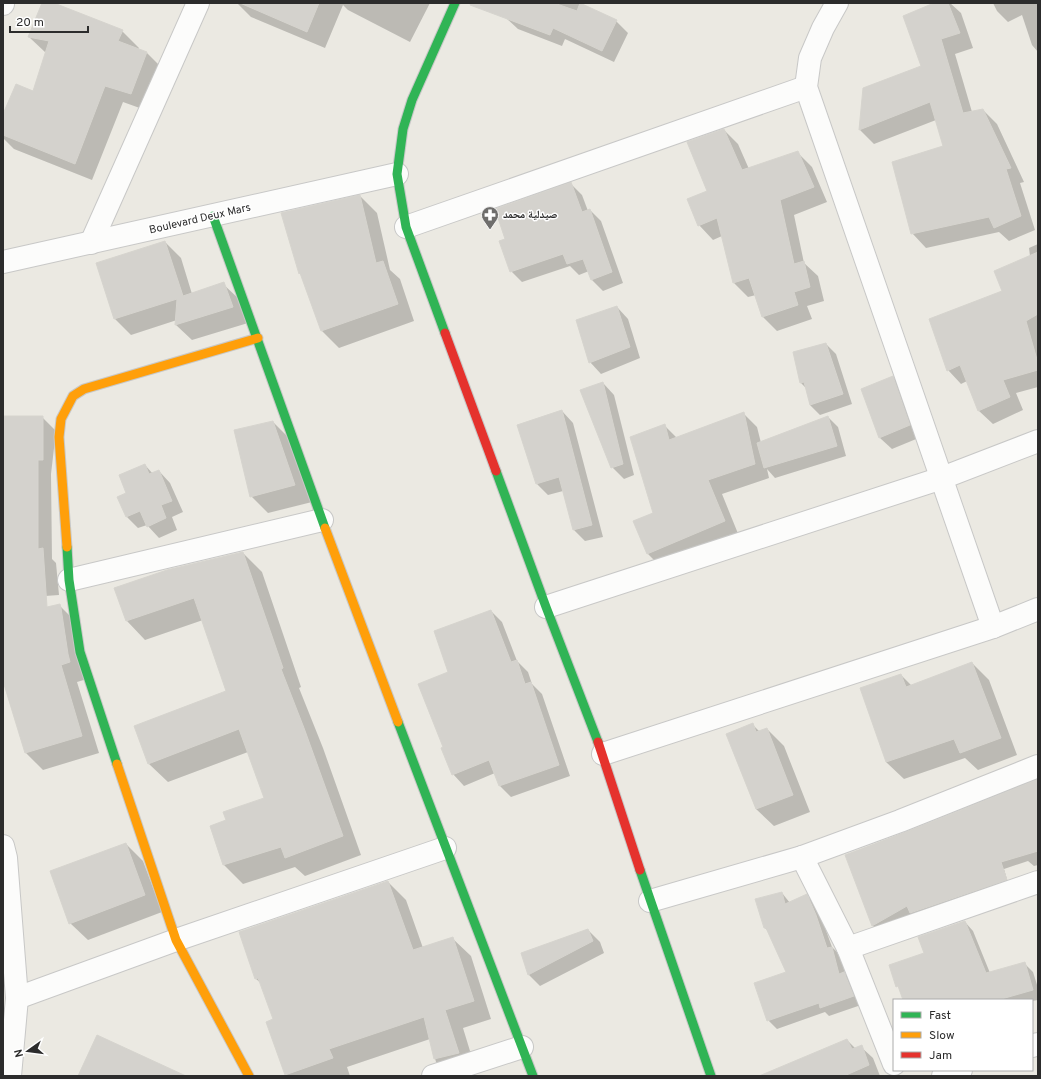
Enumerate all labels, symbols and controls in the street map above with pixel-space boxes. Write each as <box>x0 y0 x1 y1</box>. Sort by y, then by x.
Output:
scale bar <box>10 8 88 34</box>
text: 20 m <box>16 15 44 31</box>
street label: Boulevard Deux Mars <box>148 200 252 238</box>
pharmacy icon: صيدلية محمد <box>480 205 500 230</box>
place label: صيدلية محمد <box>503 208 558 222</box>
legend <box>893 999 1033 1071</box>
text: Fast <box>929 1008 951 1024</box>
text: Slow <box>929 1028 955 1044</box>
north arrow <box>8 1031 48 1071</box>
text: N <box>12 1048 27 1059</box>
text: Jam <box>929 1048 952 1064</box>

